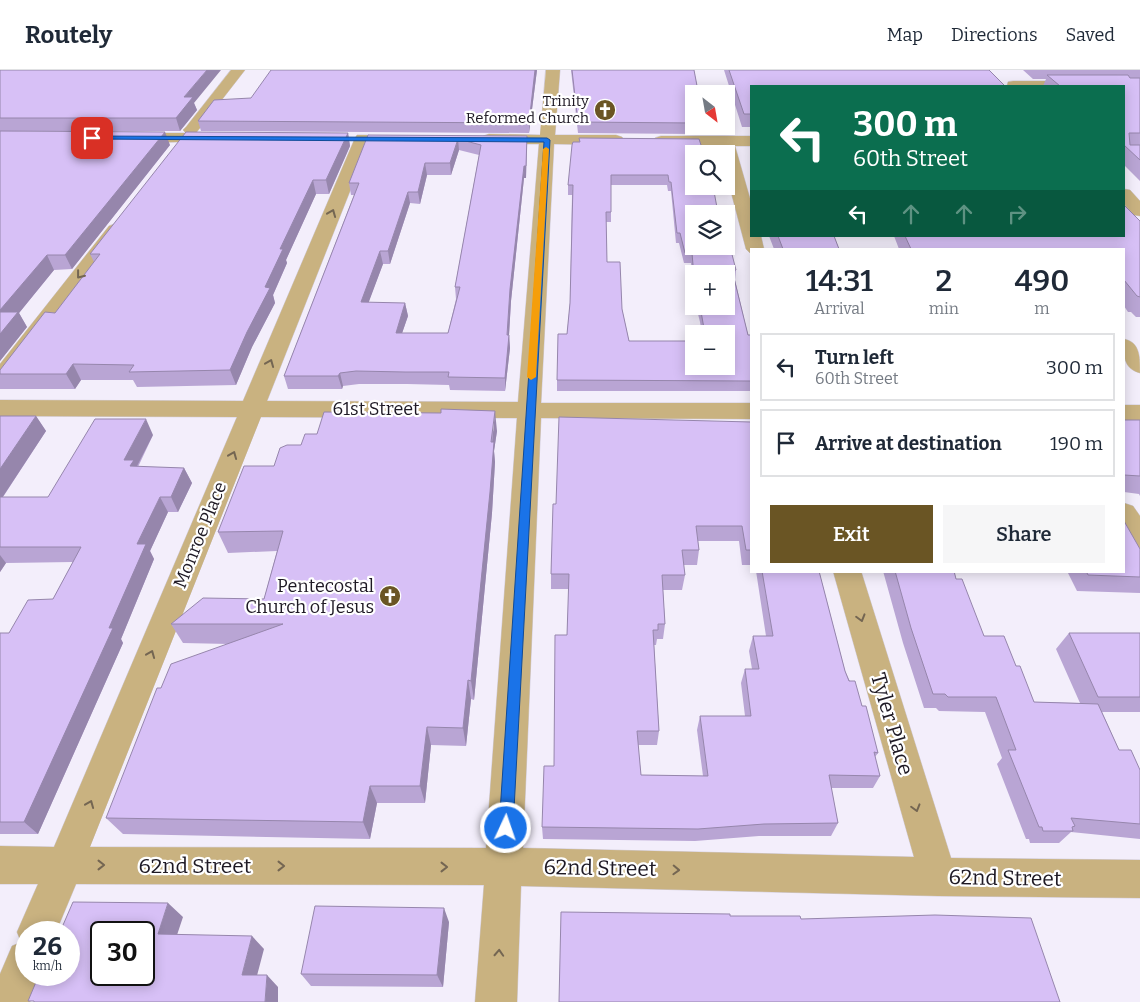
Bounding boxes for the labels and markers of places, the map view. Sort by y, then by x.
place label: Trinity Reformed Church [466,92,590,127]
church icon: Trinity Reformed Church [593,98,617,122]
pin [71,117,113,159]
place label: Pentecostal Church of Jesus [245,575,374,618]
church icon: Pentecostal Church of Jesus [378,584,402,608]

